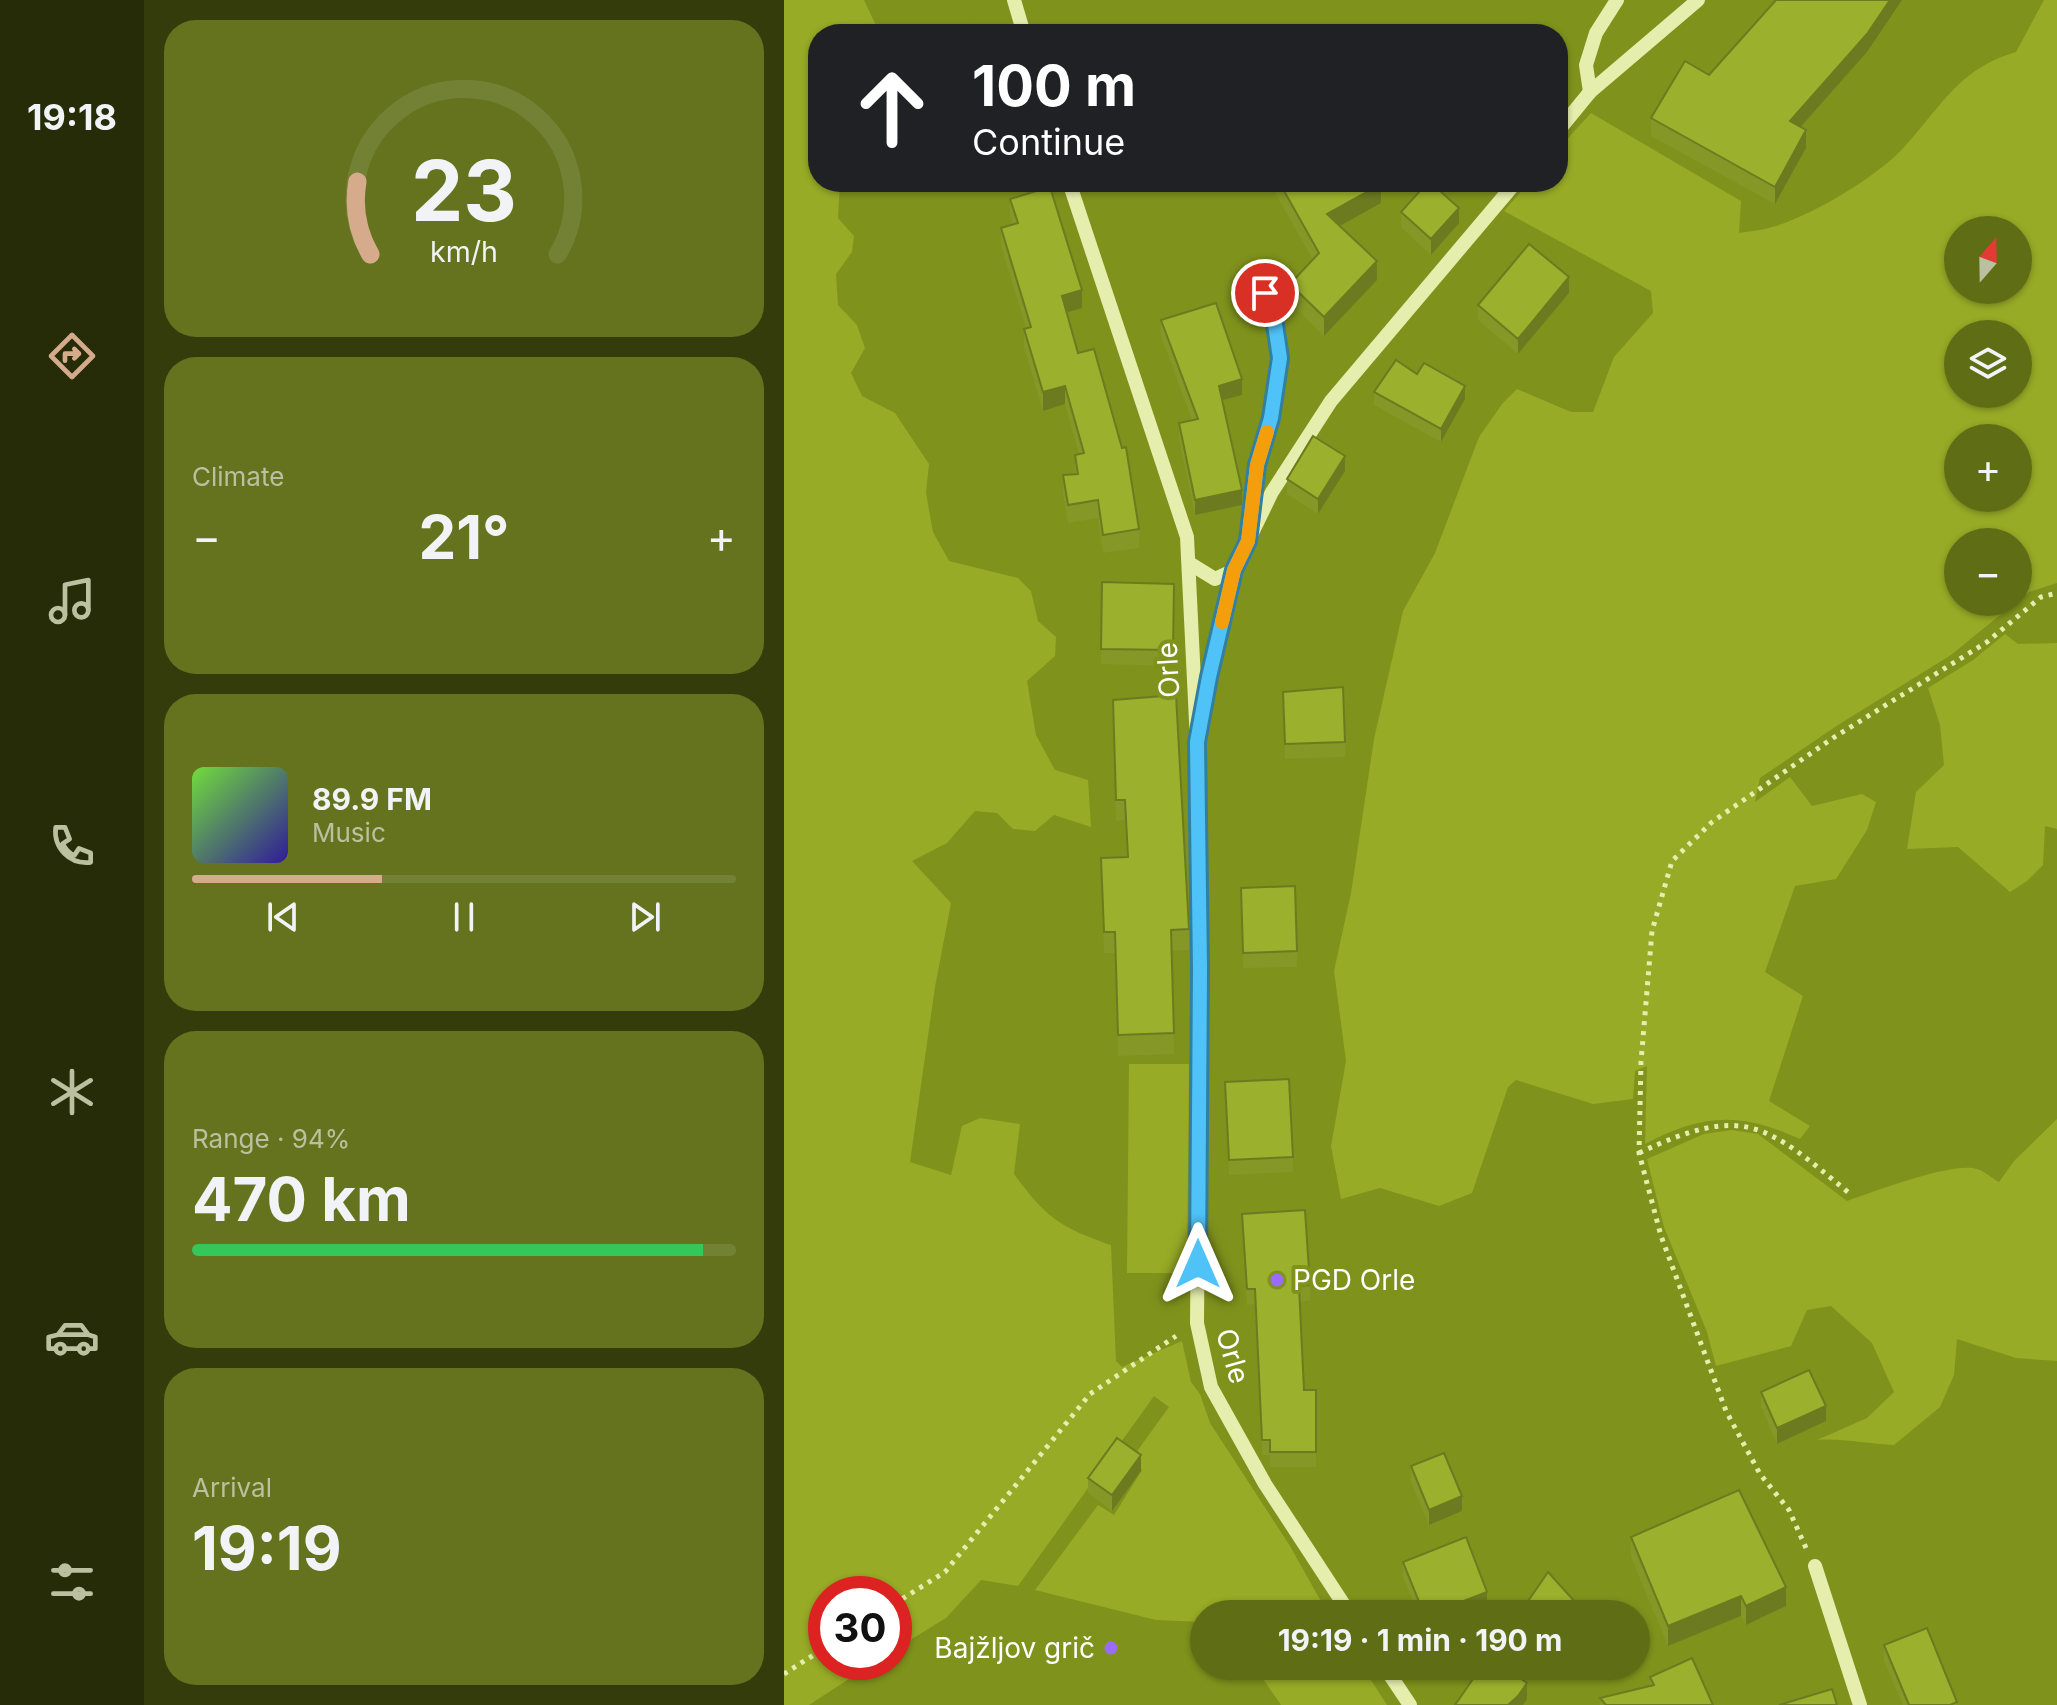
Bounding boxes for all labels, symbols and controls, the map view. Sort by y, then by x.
text: 100 m [972,52,1136,120]
icon: ahead [840,56,944,160]
text: 19:18 [27,95,117,139]
text: Continue [972,120,1125,164]
text: 23 [411,139,517,240]
north arrow [1944,216,2032,304]
map controls [1944,216,2032,616]
text: km/h [430,234,498,269]
pin [1231,259,1299,327]
icon: arrive [1243,271,1287,315]
button: layers [1944,320,2032,408]
icon: directions [44,328,100,384]
button: + [1944,424,2032,512]
text: Climate [192,461,284,492]
text: 21° [418,501,510,573]
text: − [192,510,221,564]
text: + [707,510,736,564]
button: − [1944,528,2032,616]
icon: music [44,573,100,629]
street label: Orle [1150,641,1186,699]
text: 89.9 FM [312,781,432,817]
text: Music [312,817,386,848]
icon: phone [44,818,100,874]
icon: previous [261,895,305,939]
icon: pause [442,895,486,939]
icon: next [623,895,667,939]
icon: climate [44,1064,100,1120]
text: Range · 94% [192,1123,350,1154]
text: 470 km [192,1163,411,1235]
position arrow [1156,1222,1240,1306]
place label: PGD Orle [1293,1263,1415,1297]
marker: PGD Orle [1268,1271,1286,1289]
icon: car [44,1309,100,1365]
street label: Orle [1209,1325,1257,1387]
text: Arrival [192,1472,272,1503]
text: 19:19 [192,1512,342,1584]
icon: filters [44,1554,100,1610]
speed limit sign: 30 [808,1576,912,1680]
text: 19:19 · 1 min · 190 m [1278,1622,1562,1658]
place label: Bajžljov grič [934,1631,1095,1665]
marker: Bajžljov grič [1102,1639,1120,1657]

